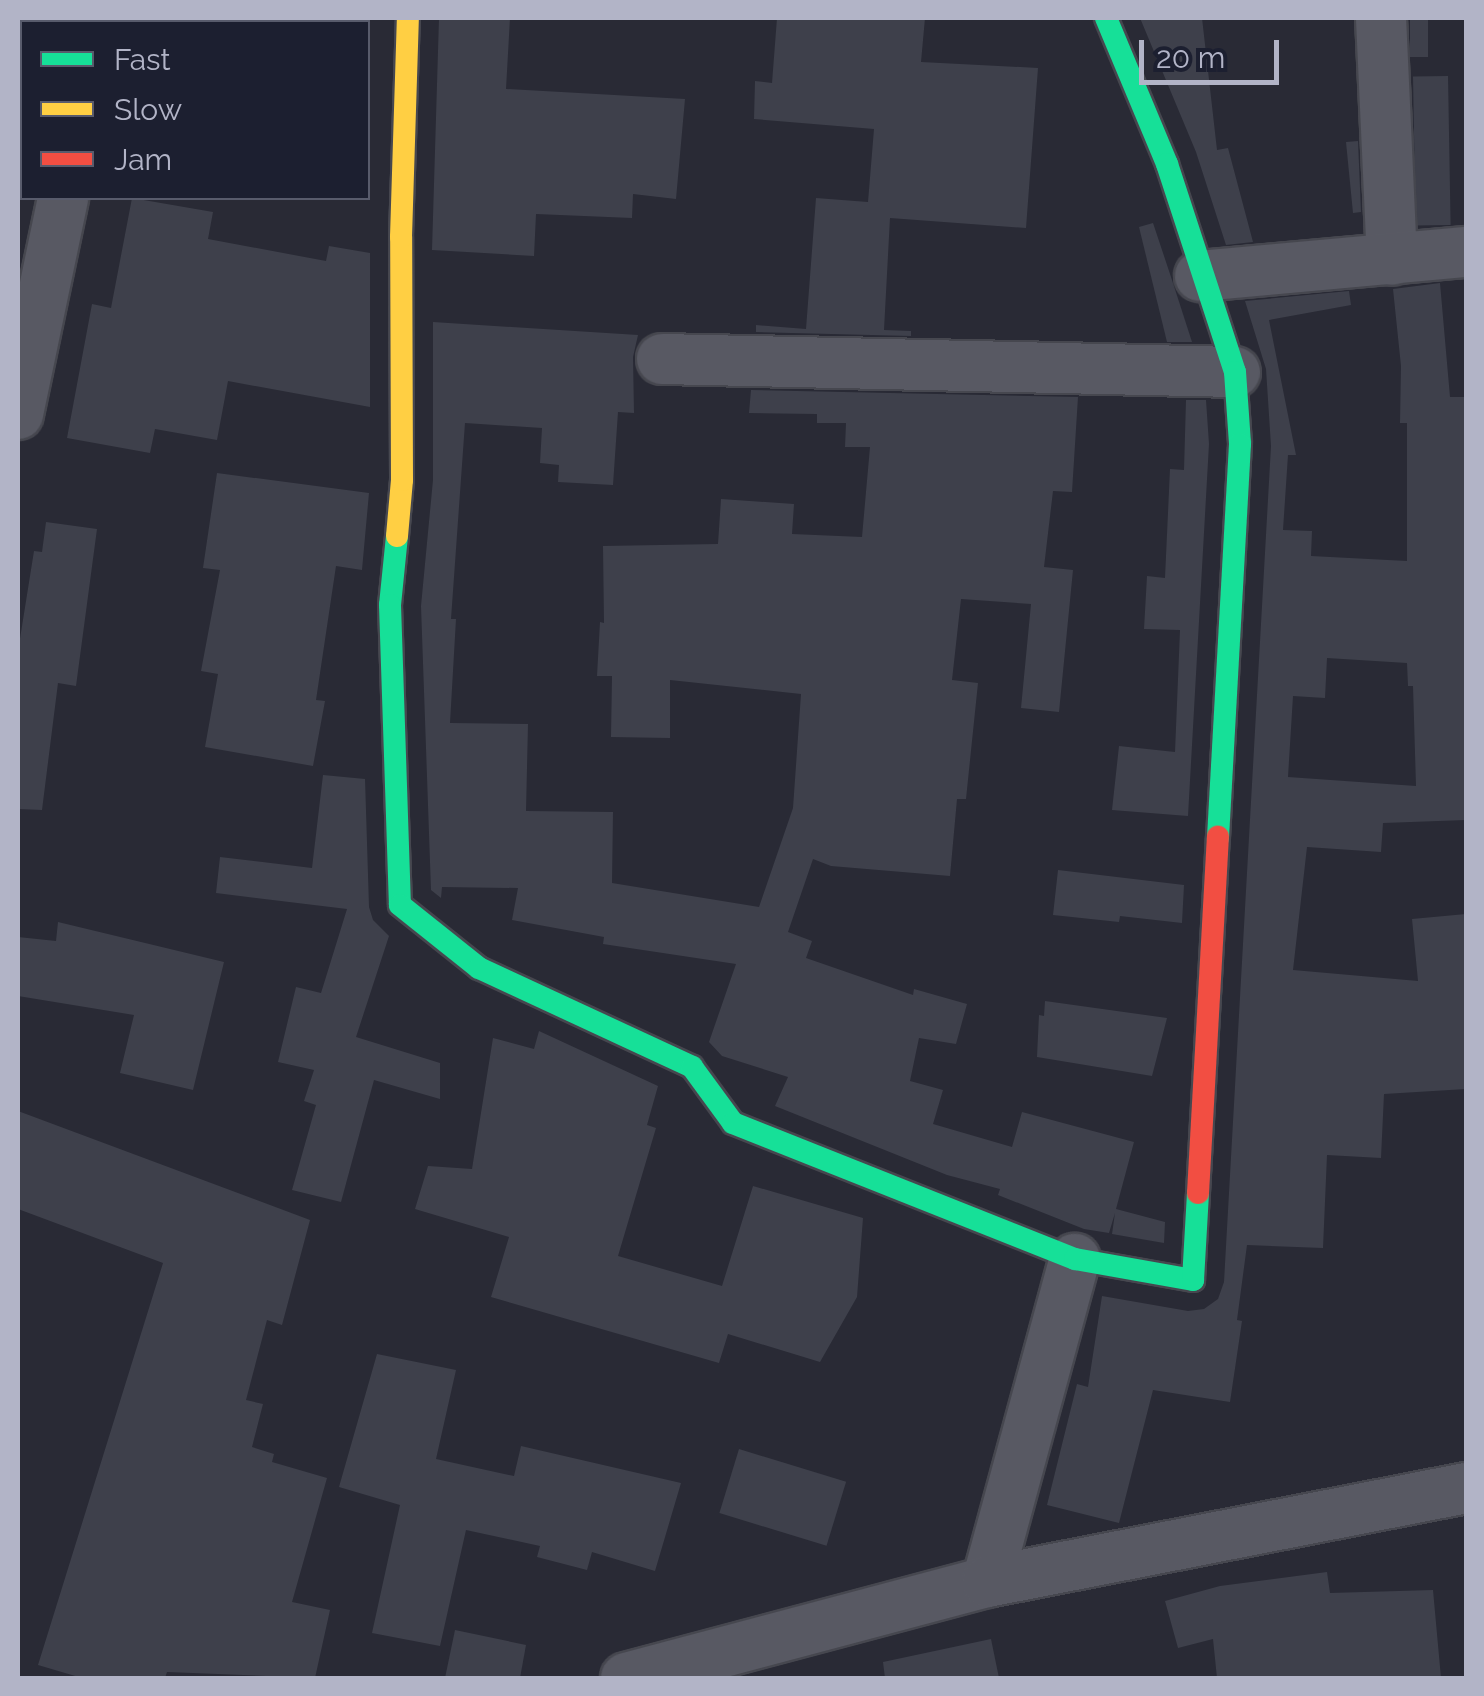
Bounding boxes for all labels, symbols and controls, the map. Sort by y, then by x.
legend [20,20,370,200]
scale bar [1144,20,1284,82]
text: 20 m [1156,40,1225,75]
text: Fast [114,42,171,77]
text: Slow [114,92,182,127]
text: Jam [114,142,172,177]

